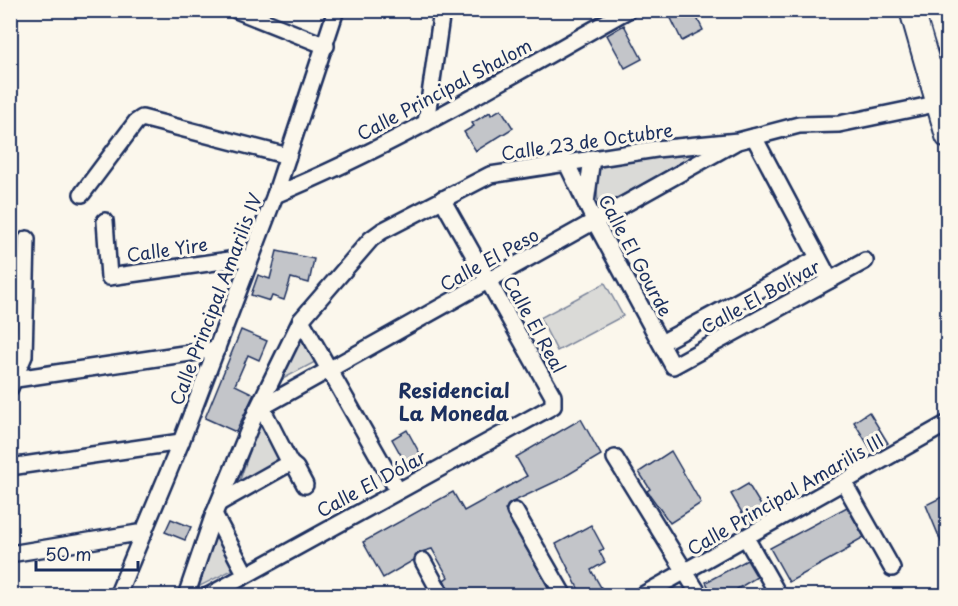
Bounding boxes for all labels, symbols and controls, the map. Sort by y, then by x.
street label: Calle Principal Shalom [352,31,536,147]
street label: Calle 23 de Octubre [499,116,675,166]
street label: Calle Principal Amarilis IV [162,189,268,409]
street label: Calle El Gourde [592,189,680,321]
street label: Calle El Peso [435,221,543,297]
street label: Calle Yire [125,230,209,268]
street label: Calle El Bolívar [696,252,825,340]
street label: Calle El Real [497,270,573,378]
district label: Residencial La Moneda [398,375,510,428]
street label: Calle Principal Amarilis III [682,427,888,561]
street label: Calle El Dólar [311,442,431,523]
scale bar [36,534,138,572]
text: 50 m [45,540,92,567]

